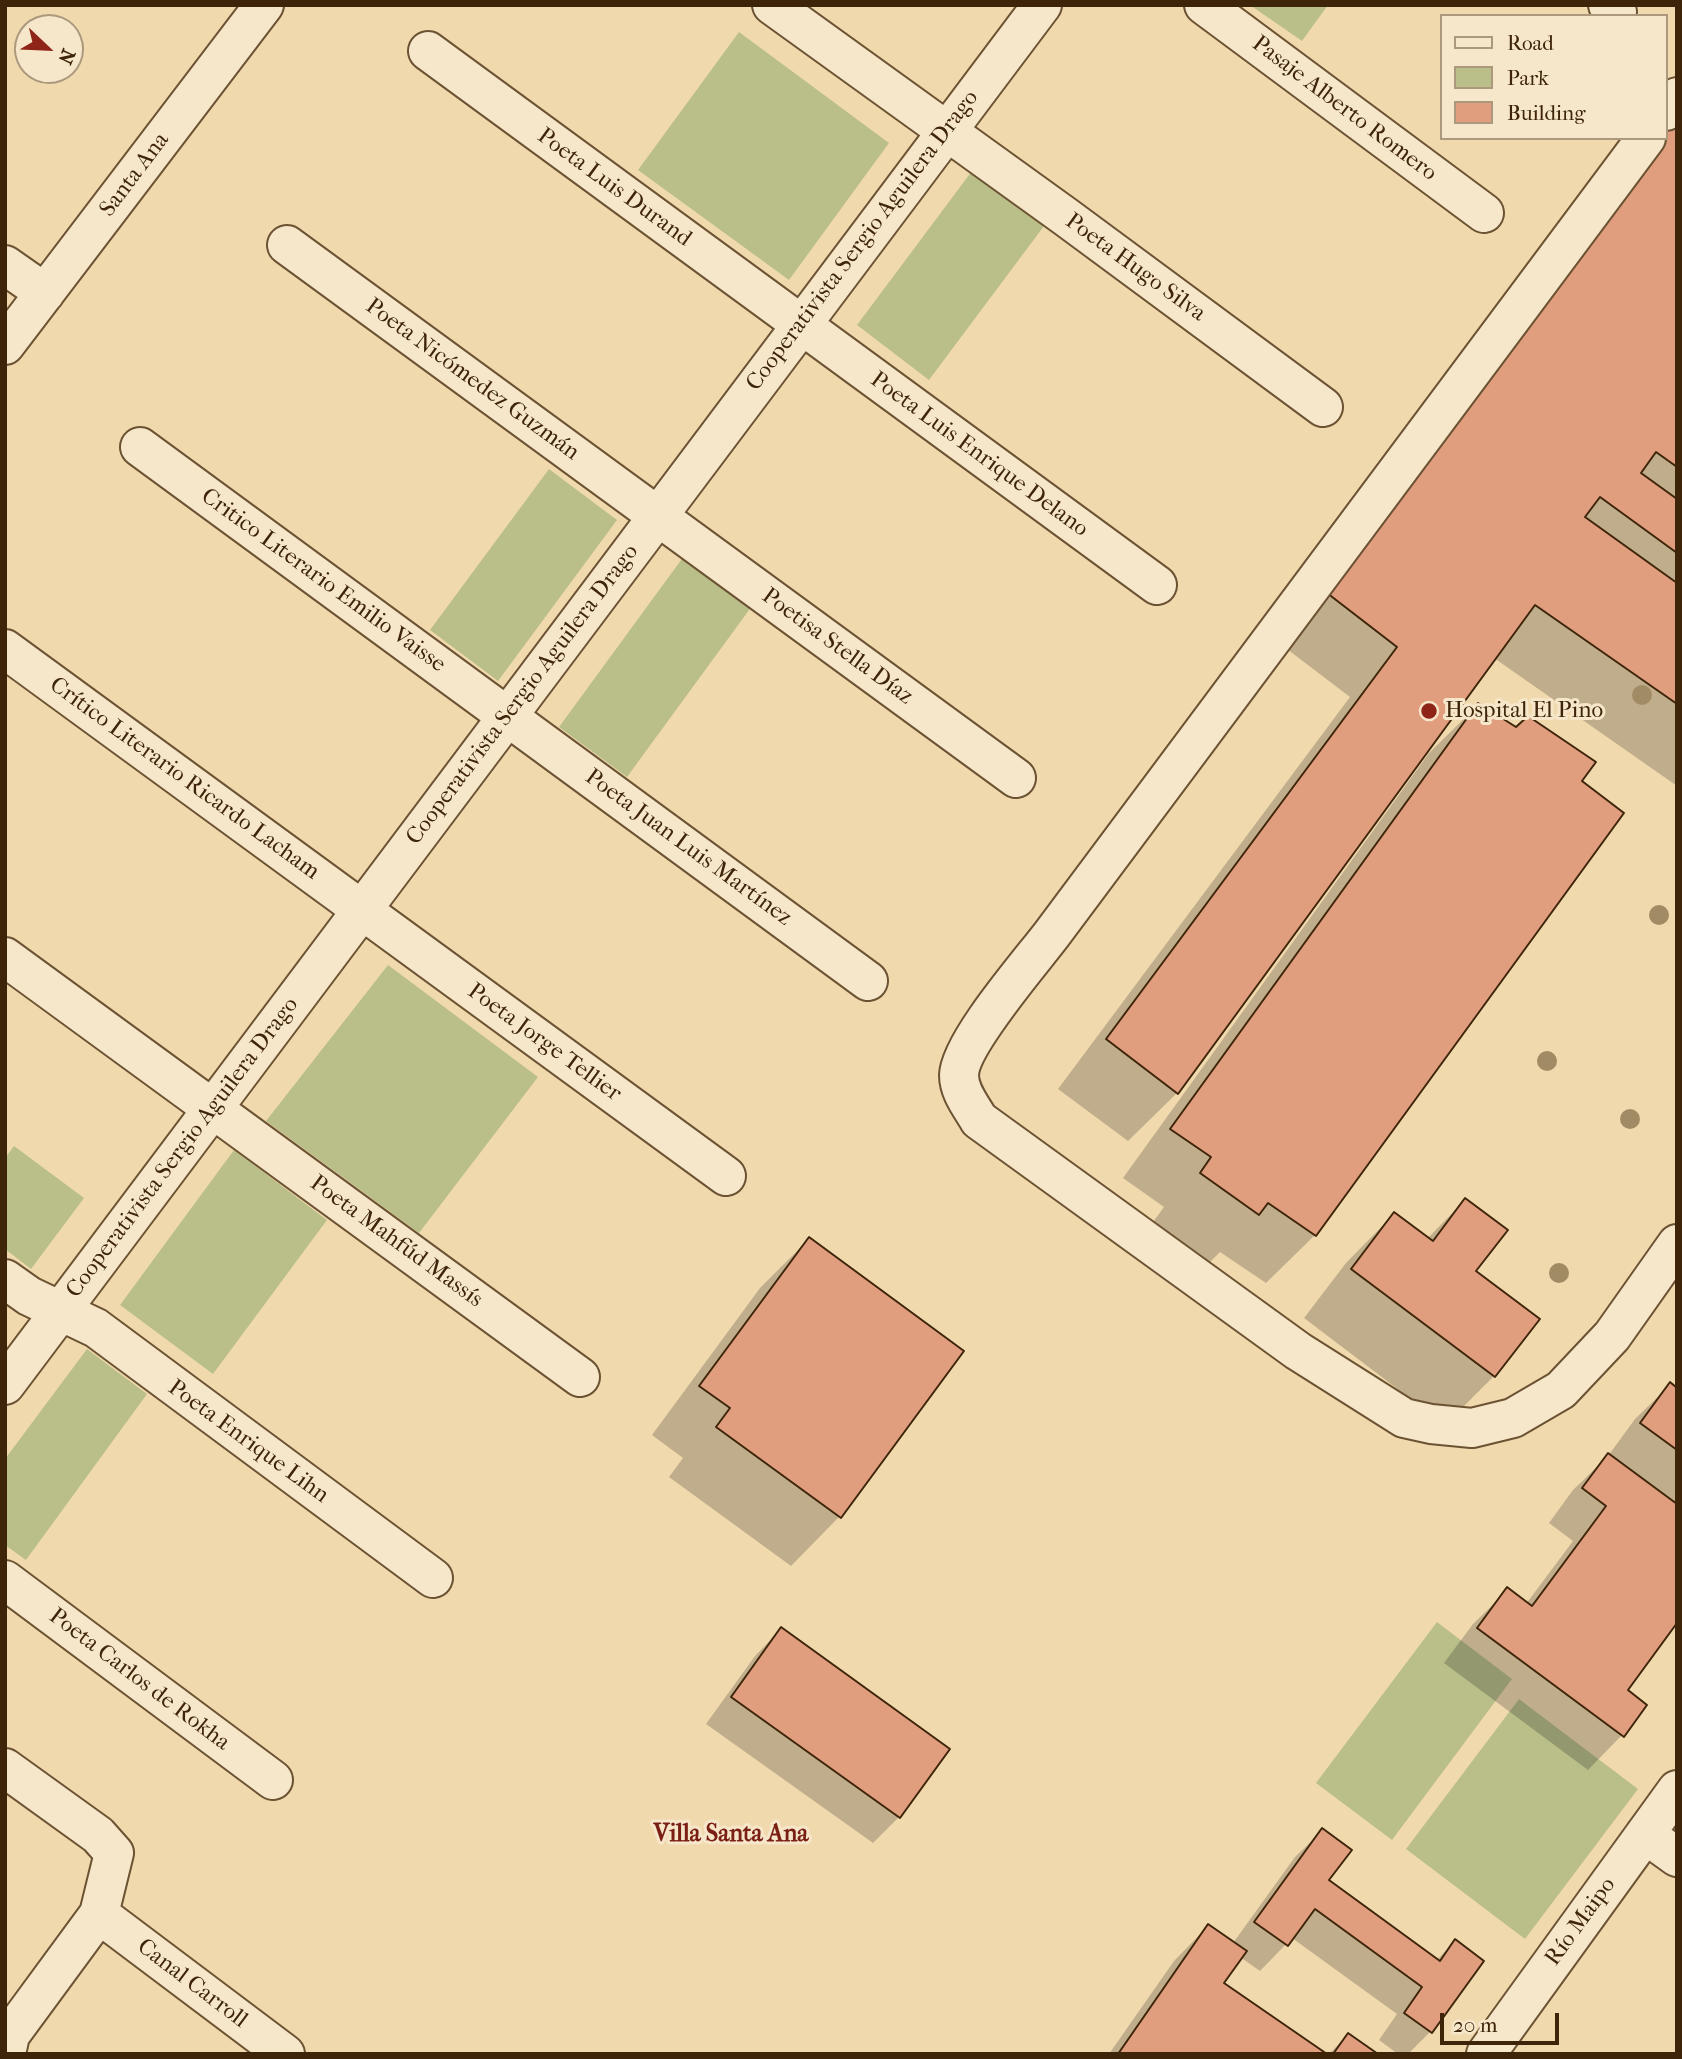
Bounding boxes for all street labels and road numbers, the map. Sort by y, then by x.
street label: Pasaje Alberto Romero [1246,30,1442,188]
street label: Cooperativista Sergio Aguilera Drago [741,85,985,397]
street label: Poeta Luis Durand [531,123,697,253]
street label: Santa Ana [94,127,176,223]
street label: Poeta Hugo Silva [1060,208,1210,328]
street label: Poeta Nicómedez Guzmán [360,293,584,467]
street label: Poeta Luis Enrique Delano [865,367,1093,543]
street label: Critico Literario Emilio Vaisse [195,483,451,679]
street label: Cooperativista Sergio Aguilera Drago [401,539,645,851]
street label: Poetisa Stella Díaz [756,583,918,711]
street label: Crítico Literario Ricardo Lacham [44,672,324,886]
street label: Poeta Juan Luis Martínez [579,764,797,932]
street label: Poeta Jorge Tellier [462,978,626,1108]
street label: Cooperativista Sergio Aguilera Drago [61,992,305,1304]
street label: Poeta Mahfúd Massís [304,1170,488,1314]
street label: Poeta Enrique Lihn [162,1374,334,1510]
street label: Poeta Carlos de Rokha [43,1603,235,1757]
street label: Río Maipo [1540,1872,1622,1972]
street label: Canal Carroll [131,1934,253,2034]

